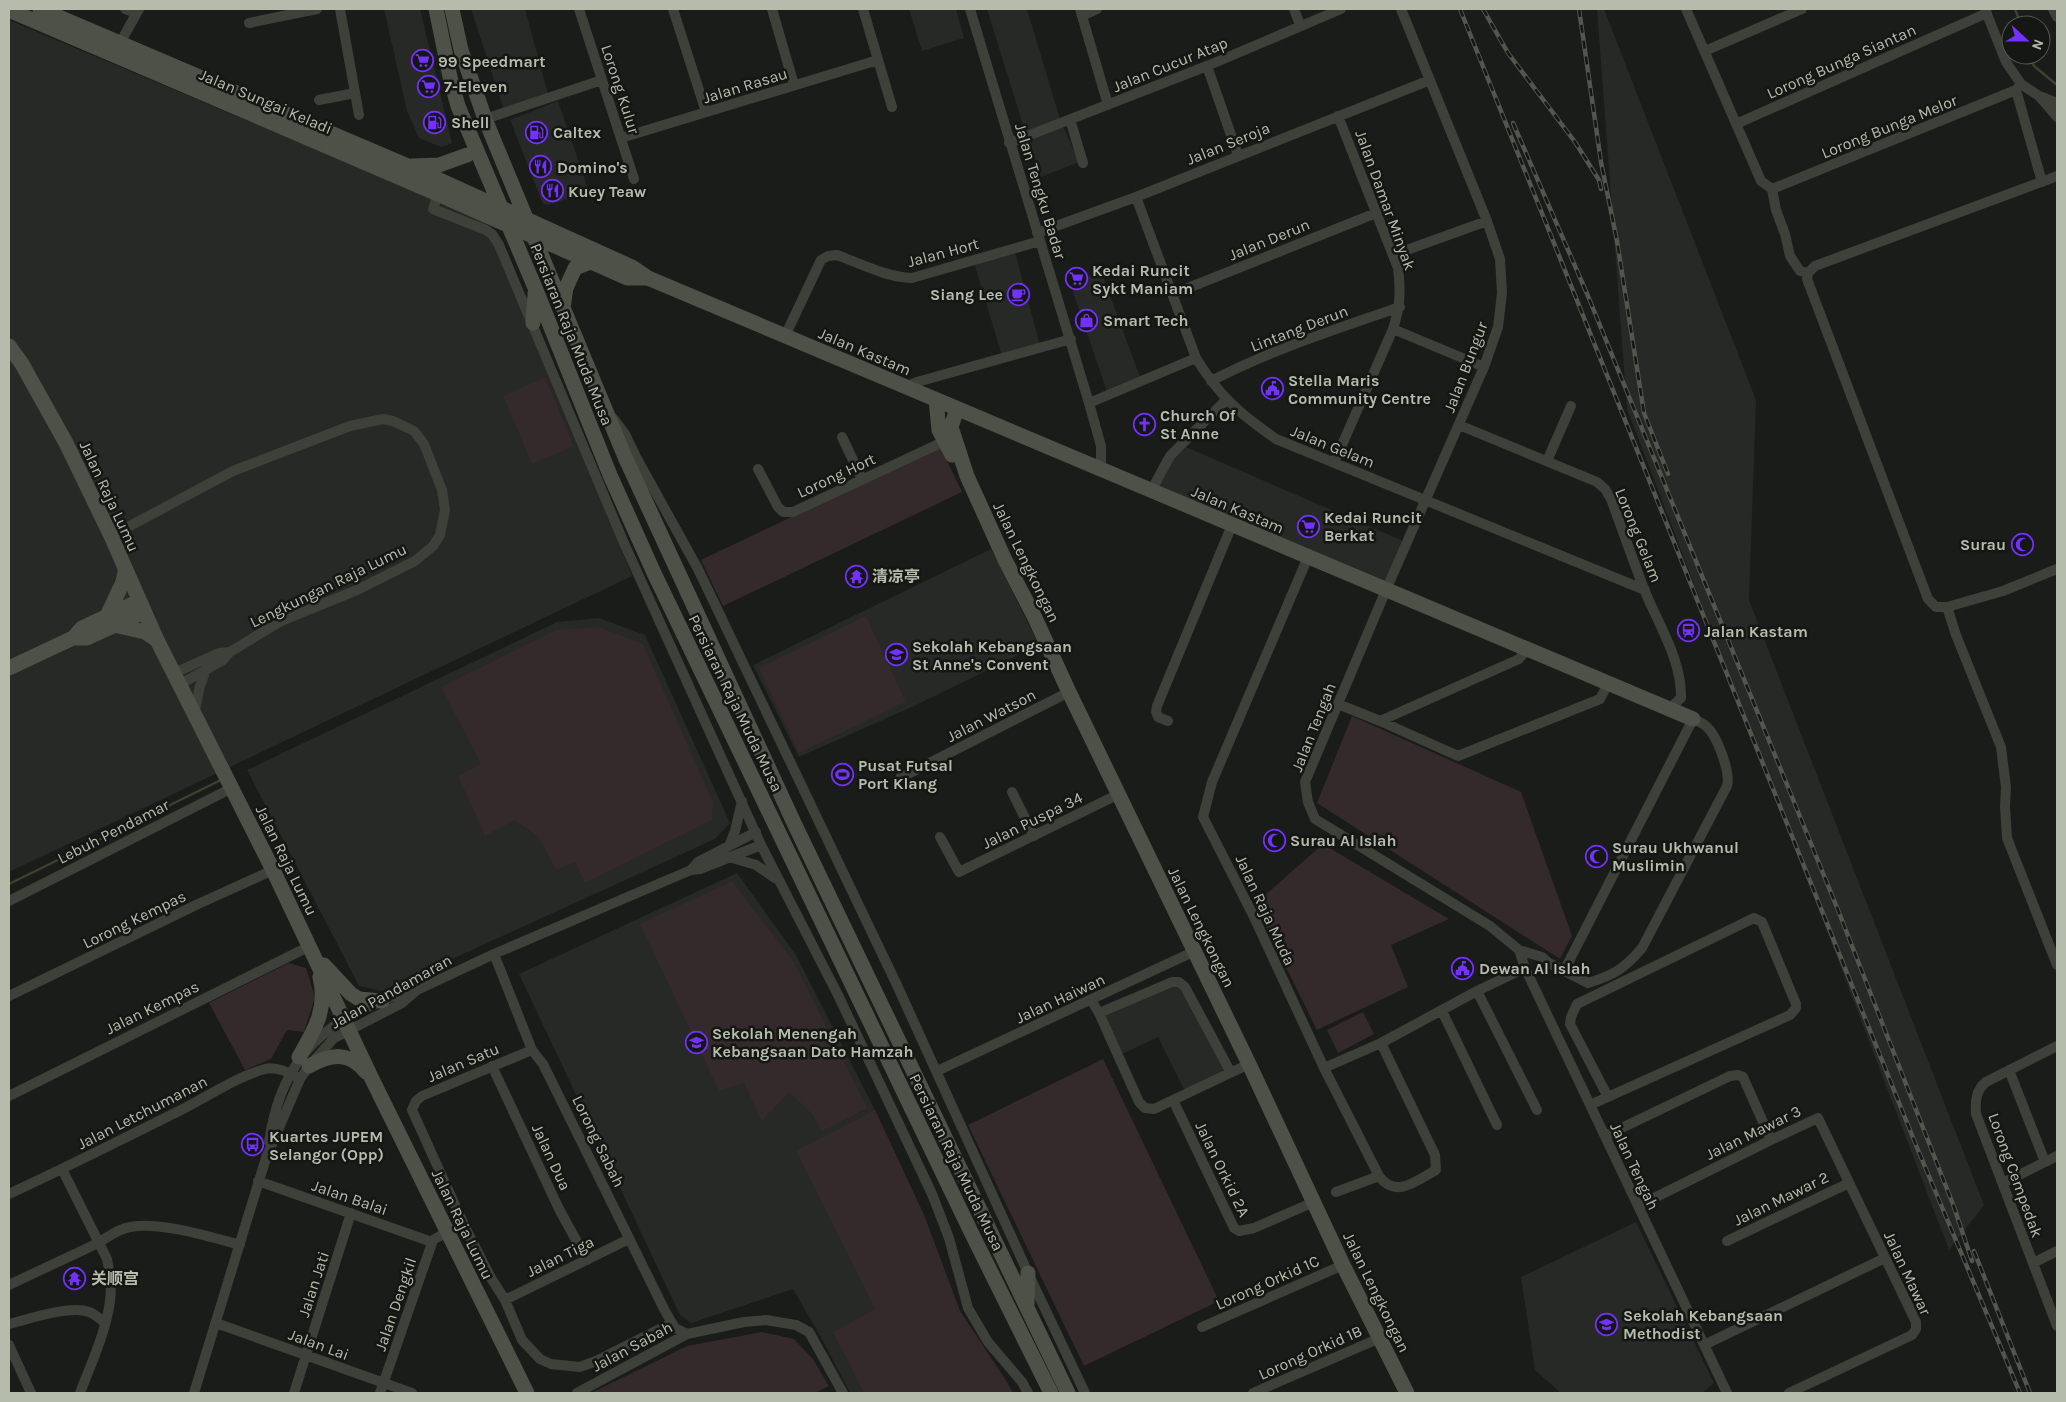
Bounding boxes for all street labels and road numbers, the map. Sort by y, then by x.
street label: Lorong Bunga Siantan [1764,20,1919,103]
street label: Jalan Cucur Atap [1110,33,1230,96]
street label: Lorong Kulur [597,42,644,136]
street label: Jalan Rasau [701,64,790,107]
street label: Jalan Sungai Keladi [196,65,335,138]
street label: Lorong Bunga Melor [1818,90,1960,162]
street label: Jalan Seroja [1184,118,1273,169]
street label: Jalan Tengku Badar [1011,121,1070,262]
street label: Jalan Damar Minyak [1351,127,1420,273]
street label: Jalan Derun [1226,215,1313,264]
street label: Jalan Hort [905,234,981,271]
street label: Persiaran Raja Muda Musa [526,240,617,428]
street label: Lintang Derun [1248,301,1351,356]
street label: Jalan Bungur [1439,319,1492,415]
street label: Jalan Kastam [816,323,914,379]
street label: Jalan Gelam [1288,421,1378,472]
street label: Jalan Raja Lumu [76,438,144,555]
street label: Lorong Hort [794,449,879,502]
street label: Jalan Kastam [1189,481,1287,537]
street label: Lorong Gelam [1611,485,1666,585]
street label: Jalan Lengkongan [989,499,1064,625]
street label: Lengkungan Raja Lumu [247,539,410,632]
street label: Persiaran Raja Muda Musa [684,611,787,795]
street label: Jalan Tengah [1287,680,1340,774]
street label: Jalan Watson [944,685,1039,746]
street label: Jalan Puspa 34 [979,788,1086,853]
street label: Lebuh Pendamar [54,795,172,868]
street label: Jalan Raja Lumu [252,802,321,918]
street label: Jalan Raja Muda [1232,852,1299,969]
street label: Jalan Lengkongan [1164,864,1239,990]
street label: Lorong Kempas [79,886,189,953]
street label: Jalan Pandamaran [327,950,455,1033]
street label: Jalan Haiwan [1013,969,1108,1027]
street label: Jalan Kempas [102,977,202,1038]
street label: Jalan Satu [424,1039,502,1086]
street label: Persiaran Raja Muda Musa [905,1070,1008,1254]
street label: Jalan Letchumanan [74,1071,210,1153]
street label: Lorong Sabah [568,1092,629,1190]
street label: Jalan Mawar 3 [1702,1101,1804,1164]
street label: Lorong Cempedak [1984,1110,2047,1240]
street label: Jalan Orkid 2A [1191,1118,1254,1220]
street label: Jalan Tengah [1606,1120,1663,1213]
street label: Jalan Dua [528,1121,575,1193]
street label: Jalan Raja Lumu [428,1166,497,1282]
street label: Jalan Mawar 2 [1730,1167,1832,1230]
street label: Jalan Balai [309,1176,390,1219]
street label: Jalan Mawar [1880,1228,1935,1318]
street label: Jalan Lengkongan [1339,1229,1414,1355]
street label: Jalan Tiga [523,1232,597,1281]
street label: Jalan Jati [294,1249,333,1319]
street label: Lorong Orkid 1C [1212,1251,1322,1314]
street label: Jalan Dengkil [371,1255,420,1353]
street label: Jalan Sabah [589,1317,676,1376]
street label: Lorong Orkid 1B [1255,1321,1365,1384]
street label: Jalan Lai [286,1325,352,1364]

